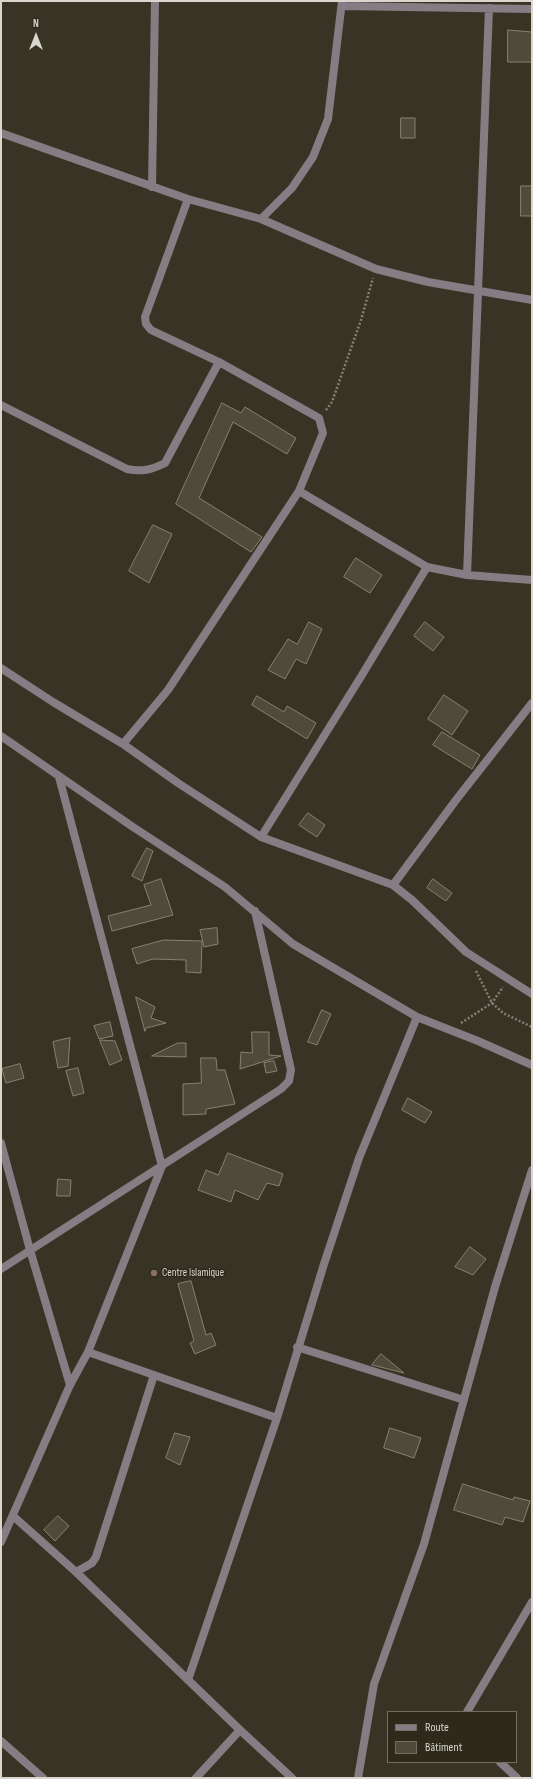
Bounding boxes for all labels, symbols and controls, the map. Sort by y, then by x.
north arrow [16,16,56,56]
text: N [33,17,39,30]
place label: Centre Islamique [162,1266,224,1280]
marker: Centre Islamique [149,1268,159,1278]
legend [387,1711,517,1763]
text: Route [425,1720,449,1735]
text: Bâtiment [425,1740,462,1755]

